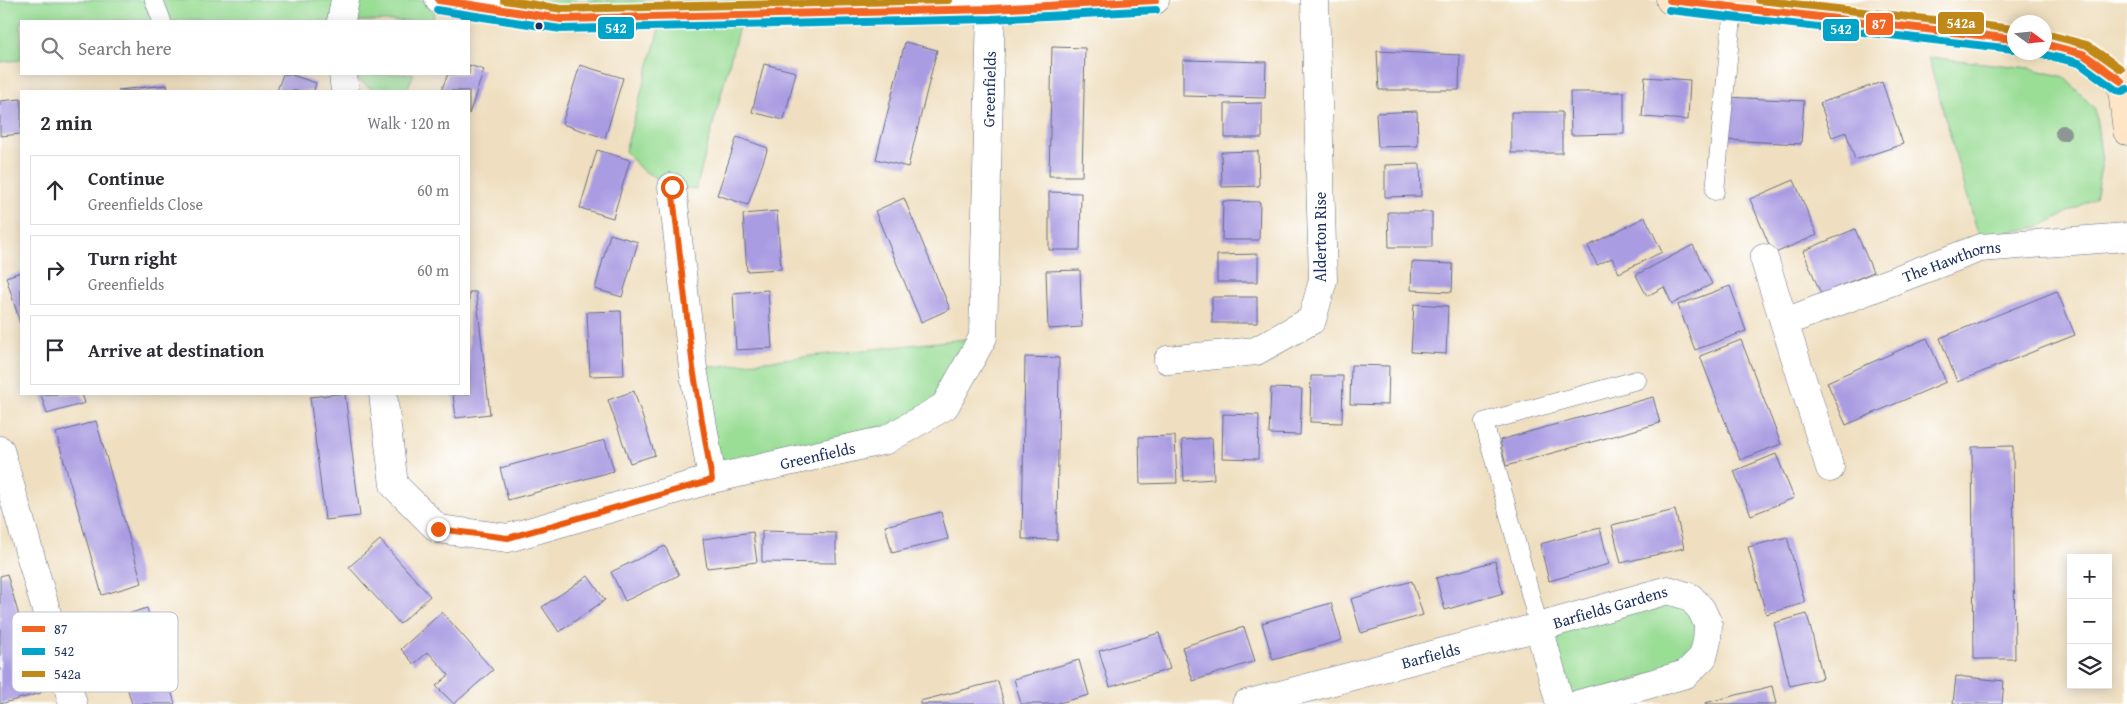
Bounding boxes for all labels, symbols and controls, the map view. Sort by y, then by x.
line badge: 542a [1937,11,1985,35]
line badge: 87 [1865,12,1894,36]
text: 542a [1947,13,1976,33]
text: 87 [1872,14,1886,34]
north arrow [2007,15,2052,60]
line badge: 542 [597,16,635,40]
text: 542 [605,18,627,38]
line badge: 542 [1822,18,1860,42]
text: 542 [1830,19,1852,39]
search box [20,20,470,75]
unlabelled marker [534,21,544,31]
icon: search [38,34,66,62]
text: Search here [78,34,172,62]
street label: Greenfields [976,51,1002,128]
text: 2 min [40,107,92,138]
text: Walk · 120 m [367,111,450,135]
text: Continue [88,164,165,192]
icon: ahead [41,176,69,204]
route start [661,176,684,199]
text: 60 m [417,178,449,202]
text: Greenfields Close [88,192,203,216]
street label: Alderton Rise [1308,192,1332,282]
street label: The Hawthorns [1899,234,2002,288]
text: Turn right [88,244,177,272]
icon: right [41,256,69,284]
text: 60 m [417,258,449,282]
text: Greenfields [88,272,164,296]
icon: arrive [41,336,69,364]
text: Arrive at destination [88,336,264,364]
street label: Greenfields [778,435,857,475]
route end [427,518,450,541]
map controls [2067,554,2112,689]
button: + [2067,554,2112,599]
street label: Barfields Gardens [1550,579,1670,634]
button: − [2067,599,2112,644]
legend [12,612,178,692]
text: 87 [54,619,68,639]
street label: Barfields [1399,636,1463,675]
text: 542 [54,641,74,661]
button: layers [2067,644,2112,689]
text: 542a [54,664,81,684]

